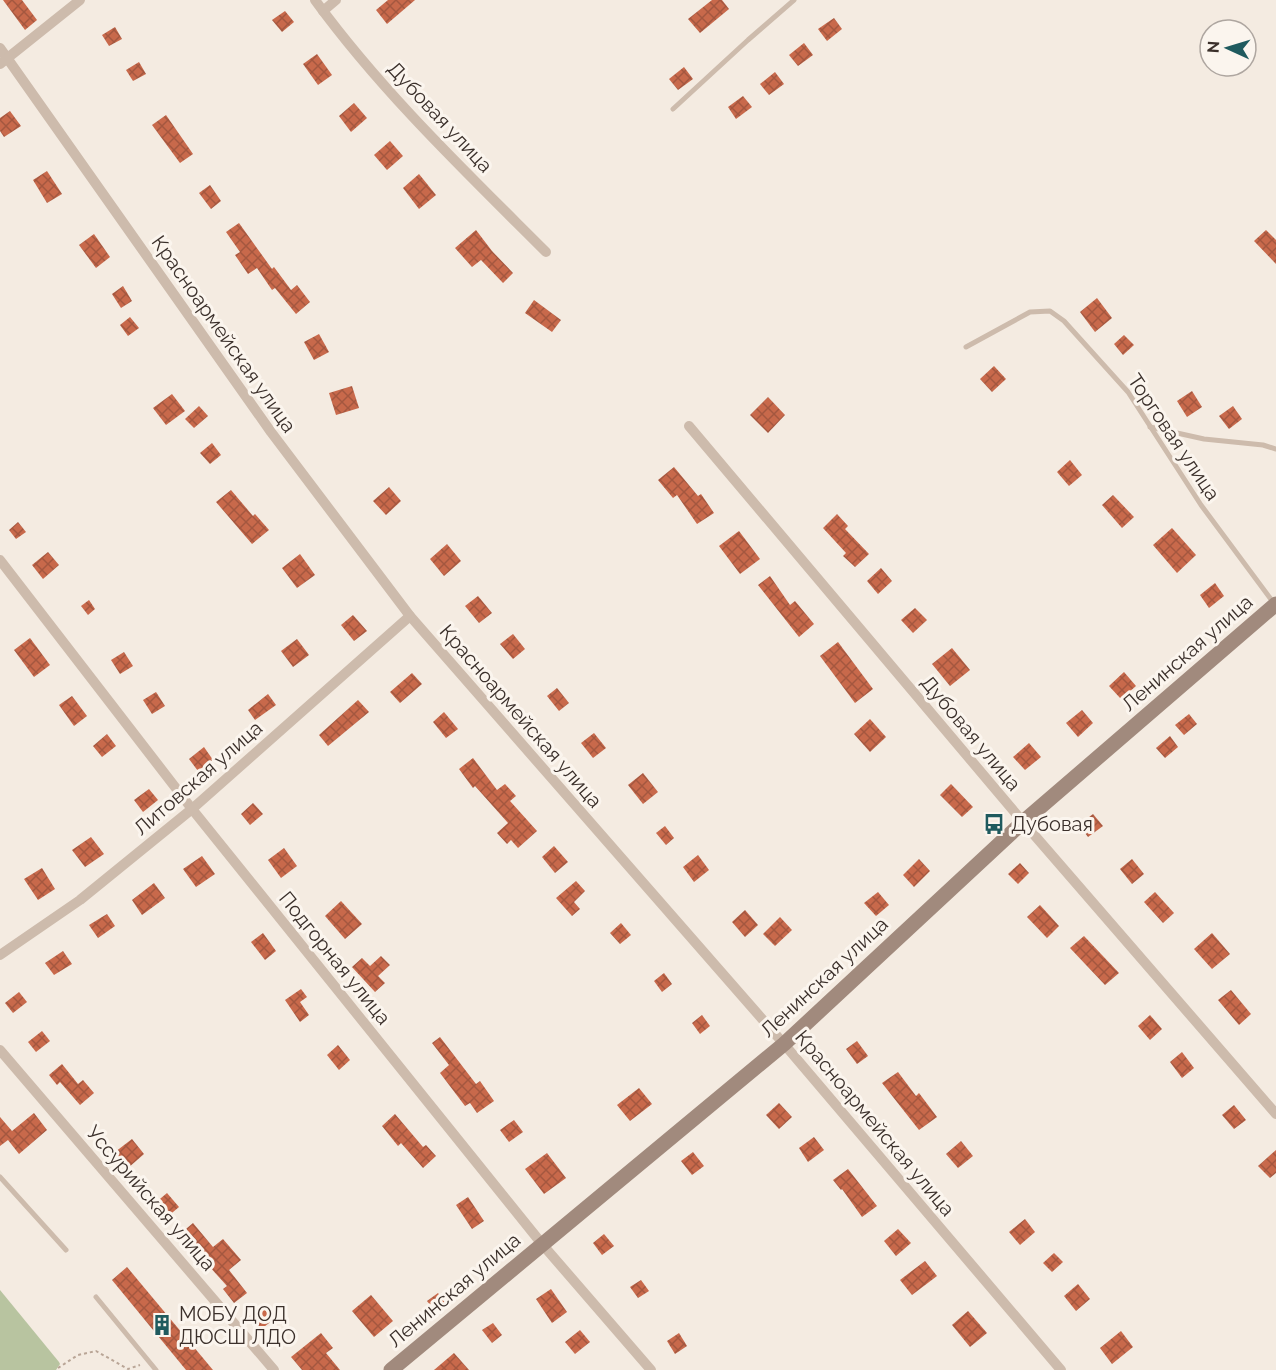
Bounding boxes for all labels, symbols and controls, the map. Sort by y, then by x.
north arrow [1198,18,1258,78]
text: N [1204,40,1223,54]
street label: Дубовая улица [382,57,498,177]
street label: Красноармейская улица [147,231,301,437]
street label: Торговая улица [1123,369,1225,505]
street label: Ленинская улица [1117,590,1257,716]
street label: Красноармейская улица [435,619,607,813]
street label: Дубовая улица [916,671,1026,795]
street label: Литовская улица [129,716,267,840]
bus stop icon: Дубовая [982,812,1006,836]
place label: Дубовая [1011,812,1093,836]
street label: Подгорная улица [274,887,396,1029]
street label: Ленинская улица [755,912,893,1042]
street label: Красноармейская улица [790,1025,960,1221]
street label: Уссурийская улица [81,1120,221,1276]
street label: Ленинская улица [383,1228,525,1352]
place label: МОБУ ДОД ДЮСШ ЛДО [179,1302,296,1349]
building icon: МОБУ ДОД ДЮСШ ЛДО [150,1313,174,1337]

